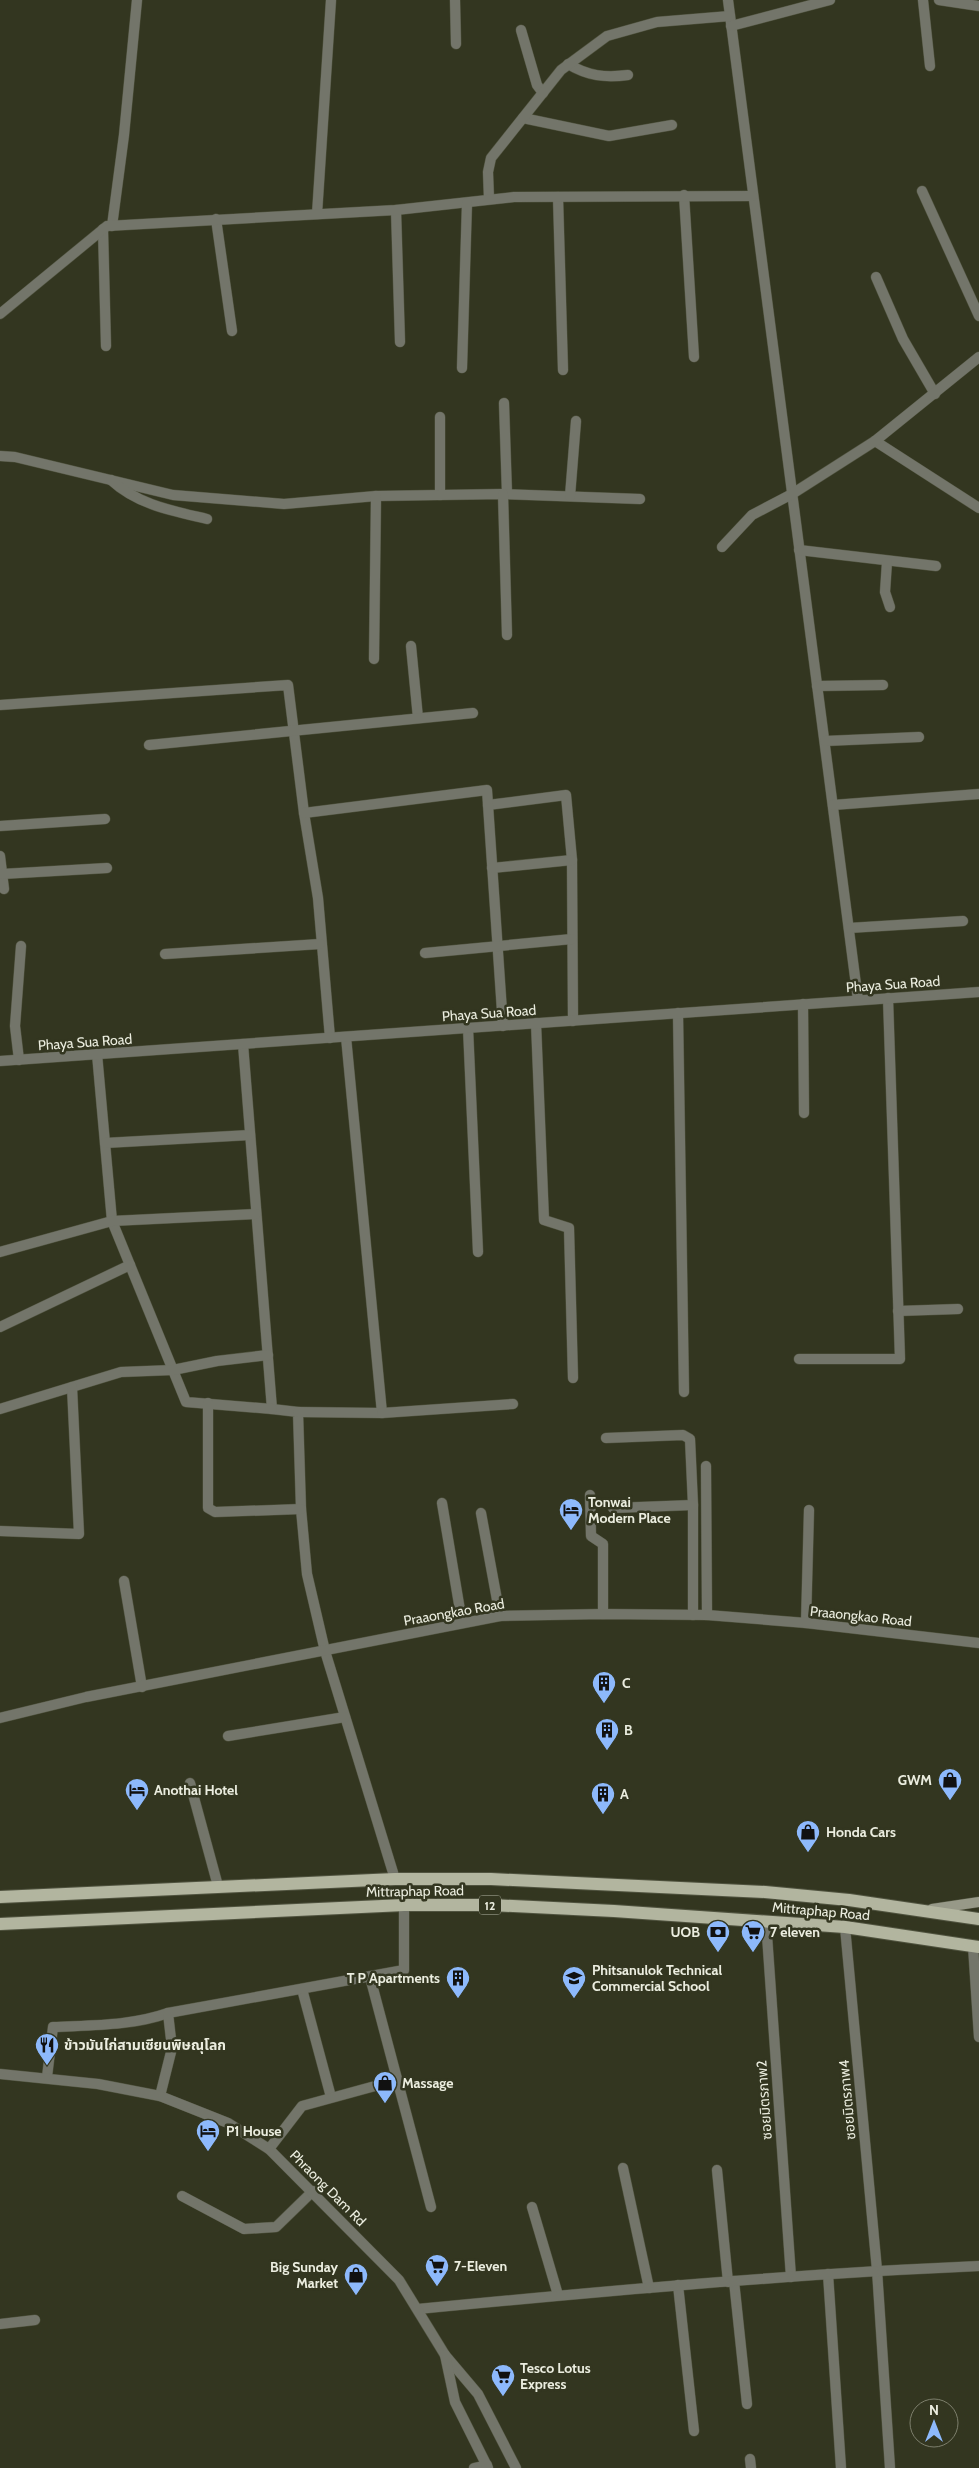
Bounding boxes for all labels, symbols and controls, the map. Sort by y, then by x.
street label: Phaya Sua Road [845,972,941,996]
street label: Phaya Sua Road [441,1001,537,1025]
street label: Phaya Sua Road [37,1030,133,1054]
place label: Tonwai Modern Place [588,1493,671,1527]
hotel icon: Tonwai Modern Place [558,1497,584,1531]
street label: Praaongkao Road [402,1594,506,1630]
street label: Praaongkao Road [809,1602,913,1630]
building icon: C [591,1670,617,1704]
place label: C [622,1674,631,1692]
building icon: B [594,1717,620,1751]
place label: B [624,1721,633,1739]
shop icon: GWM [937,1767,963,1801]
place label: GWM [898,1771,932,1789]
hotel icon: Anothai Hotel [124,1777,150,1811]
place label: Anothai Hotel [154,1781,238,1799]
building icon: A [590,1781,616,1815]
place label: A [620,1785,629,1803]
shop icon: Honda Cars [795,1819,821,1853]
place label: Honda Cars [826,1823,896,1841]
street label: Mittraphap Road [366,1881,464,1901]
road number: 12 [479,1896,501,1914]
street label: Mittraphap Road [771,1898,871,1924]
bank icon: UOB [705,1919,731,1953]
supermarket icon: 7 eleven [740,1919,766,1953]
place label: UOB [671,1923,700,1941]
place label: 7 eleven [770,1923,820,1941]
place label: Phitsanulok Technical Commercial School [592,1961,722,1995]
building icon: T P Apartments [445,1965,471,1999]
school or university icon: Phitsanulok Technical Commercial School [561,1965,587,1999]
place label: T P Apartments [347,1969,440,1987]
restaurant icon: ข้าวมันไก่สามเซียนพิษณุโลก [34,2032,60,2066]
place label: ข้าวมันไก่สามเซียนพิษณุโลก [64,2036,226,2054]
street label: ซอยมิตรภาพ4 [835,2059,859,2141]
street label: ซอยมิตรภาพ2 [752,2060,776,2140]
shop icon: Massage [372,2070,398,2104]
place label: Massage [402,2074,454,2092]
hotel icon: P1 House [195,2118,221,2152]
place label: P1 House [226,2122,282,2140]
street label: Phraong Dam Rd [286,2146,370,2230]
supermarket icon: 7-Eleven [424,2253,450,2287]
place label: 7-Eleven [454,2257,507,2275]
place label: Big Sunday Market [270,2258,338,2292]
shop icon: Big Sunday Market [343,2262,369,2296]
place label: Tesco Lotus Express [520,2359,591,2393]
supermarket icon: Tesco Lotus Express [490,2363,516,2397]
north arrow [909,2398,959,2448]
text: N [929,2401,939,2419]

